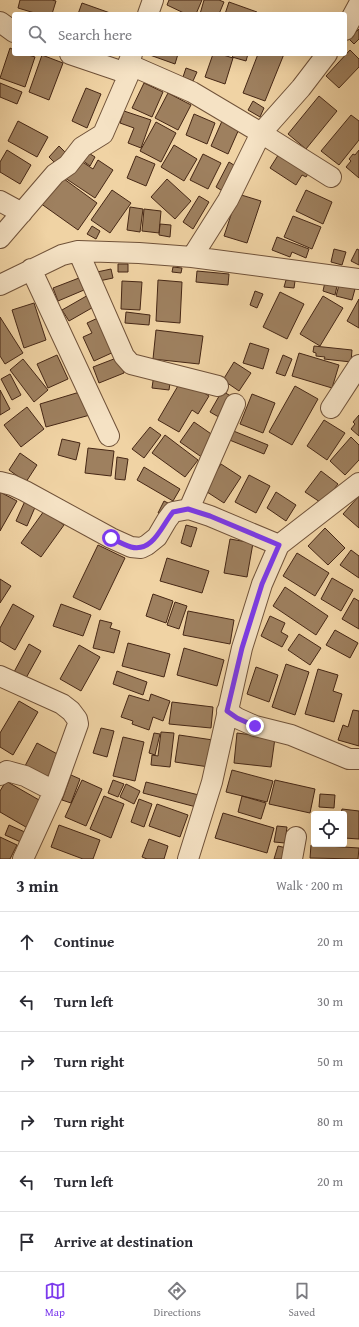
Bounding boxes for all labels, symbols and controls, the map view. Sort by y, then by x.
search box [12,12,347,56]
icon: search [26,23,48,45]
text: Search here [58,24,132,45]
route start [102,529,120,547]
route end [246,717,264,735]
map controls [311,811,347,847]
button: locate [311,811,347,847]
text: 3 min [16,873,58,898]
text: Walk · 200 m [276,876,343,895]
icon: ahead [16,931,38,953]
text: Continue [54,931,115,952]
text: 20 m [317,932,343,951]
icon: left [16,991,38,1013]
text: Turn left [54,991,113,1012]
text: 30 m [317,992,343,1011]
icon: right [16,1051,38,1073]
text: Turn right [54,1051,125,1072]
text: 50 m [317,1052,343,1071]
icon: right [16,1111,38,1133]
text: Turn right [54,1111,125,1132]
text: 80 m [317,1112,343,1131]
icon: left [16,1171,38,1193]
text: Turn left [54,1171,113,1192]
text: 20 m [317,1172,343,1191]
icon: arrive [16,1231,38,1253]
text: Arrive at destination [54,1231,193,1252]
tab: Map [44,1280,66,1320]
tab: Directions [154,1280,201,1320]
tab: Saved [288,1280,315,1320]

